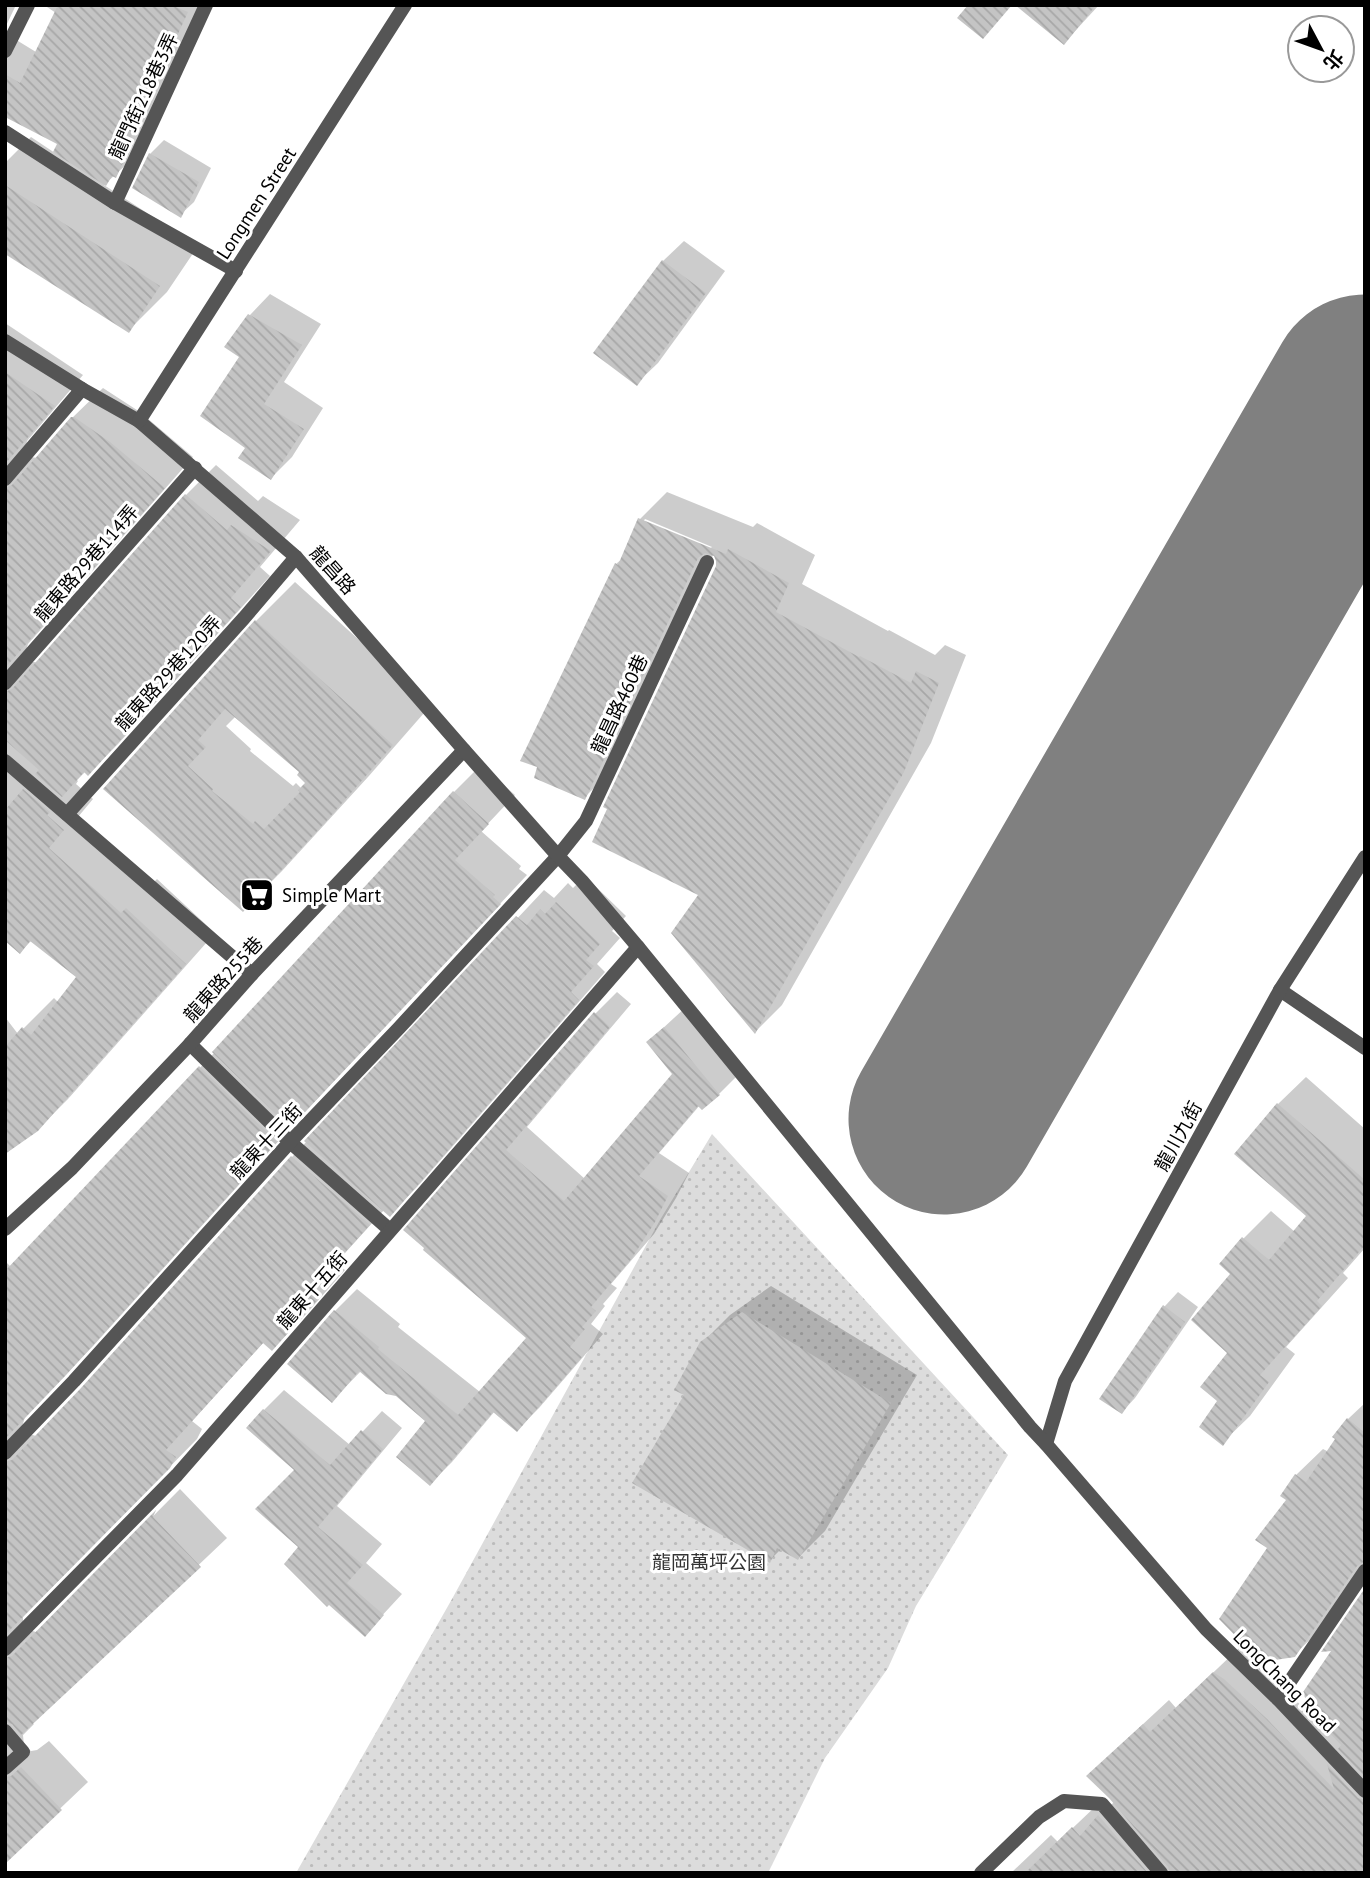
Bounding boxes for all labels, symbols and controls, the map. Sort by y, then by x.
north arrow [1286,14,1356,84]
street label: 龍門街218巷3弄 [103,29,183,163]
text: 北 [1319,45,1349,75]
street label: Longmen Street [211,142,301,263]
street label: 龍東路29巷114弄 [29,500,143,626]
street label: 龍昌路 [305,541,361,599]
street label: 龍東路29巷120弄 [110,610,226,736]
street label: 龍昌路460巷 [585,650,653,758]
supermarket icon: Simple Mart [238,876,276,914]
place label: Simple Mart [282,883,382,907]
street label: 龍東路255巷 [178,931,268,1027]
street label: 龍川九街 [1149,1097,1207,1175]
street label: 龍東十三街 [225,1098,307,1184]
street label: 龍東十五街 [272,1246,352,1334]
park label: 龍岡萬坪公園 [652,1550,766,1574]
street label: LongChang Road [1228,1624,1342,1738]

